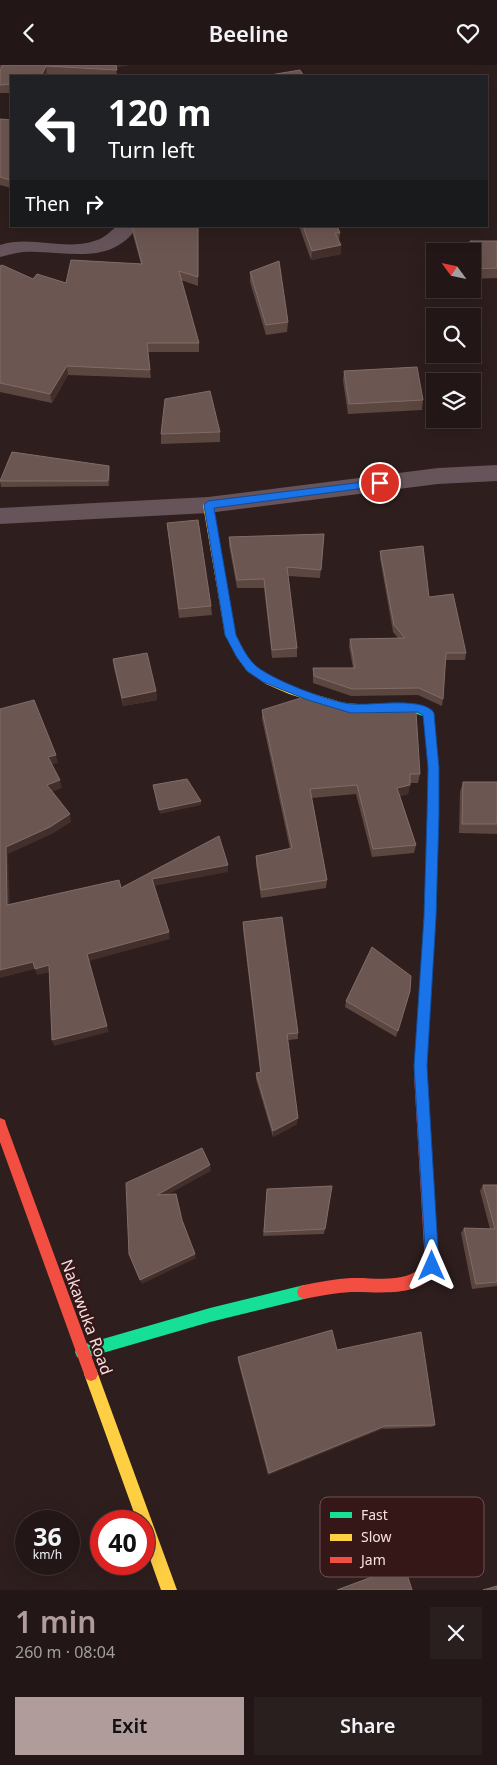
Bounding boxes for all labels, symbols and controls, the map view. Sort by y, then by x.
text: Beeline [209,18,288,48]
icon: back [15,19,43,47]
icon: heart [454,19,482,47]
text: 120 m [108,89,211,136]
icon: left [25,95,90,160]
text: Turn left [108,134,195,164]
icon: right [80,190,108,218]
text: Then [25,191,70,217]
north arrow [426,243,481,297]
map controls [426,243,481,428]
button: search [426,308,481,363]
button: layers [426,373,481,428]
pin [359,462,401,504]
icon: arrive [366,469,394,497]
position arrow [405,1239,457,1291]
street label: Nakawuka Road [56,1256,118,1378]
legend [320,1497,484,1577]
text: Fast [361,1505,388,1524]
speed limit sign: 40 [90,1510,155,1575]
text: 36 [33,1519,62,1553]
text: Slow [361,1527,392,1546]
text: km/h [33,1546,62,1563]
text: Jam [359,1550,386,1569]
text: 1 min [15,1601,96,1642]
button: close [430,1607,482,1659]
text: 260 m · 08:04 [15,1641,115,1663]
button: Exit [15,1697,244,1755]
button: Share [254,1697,482,1755]

